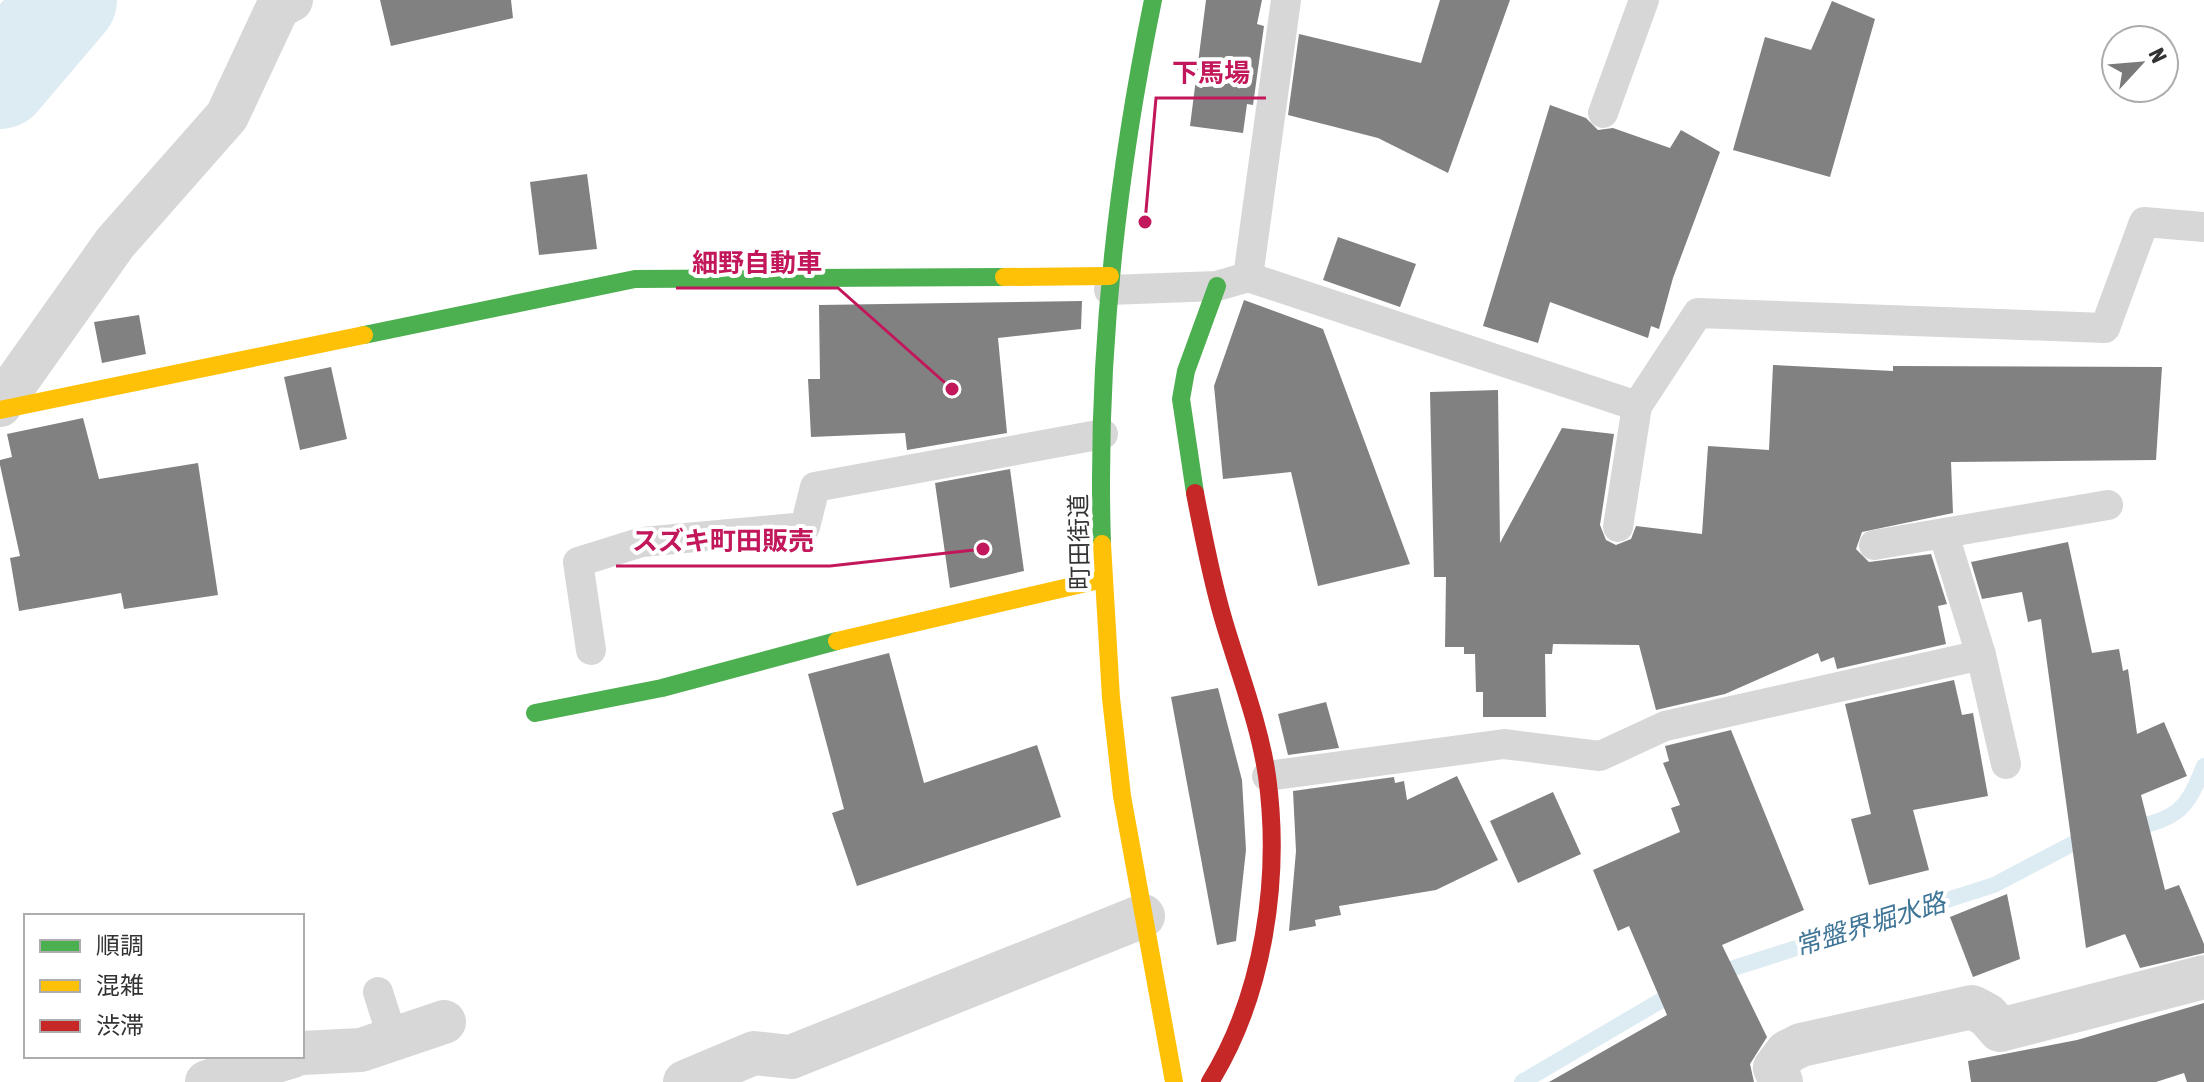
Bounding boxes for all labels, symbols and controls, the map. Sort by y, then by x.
north arrow [2100,24,2180,104]
text: N [2143,44,2173,67]
callout: 下馬場 [1156,48,1266,98]
text: 下馬場 [1172,58,1250,88]
callout: 細野自動車 [676,238,838,288]
text: 細野自動車 [692,248,822,278]
street label: 町田街道 [1065,494,1093,590]
callout: スズキ町田販売 [616,516,830,566]
text: スズキ町田販売 [632,526,814,556]
water label: 常盤界堀水路 [1791,886,1951,961]
legend [24,914,304,1058]
text: 順調 [96,932,144,959]
text: 混雑 [96,972,144,999]
text: 渋滞 [96,1012,144,1039]

